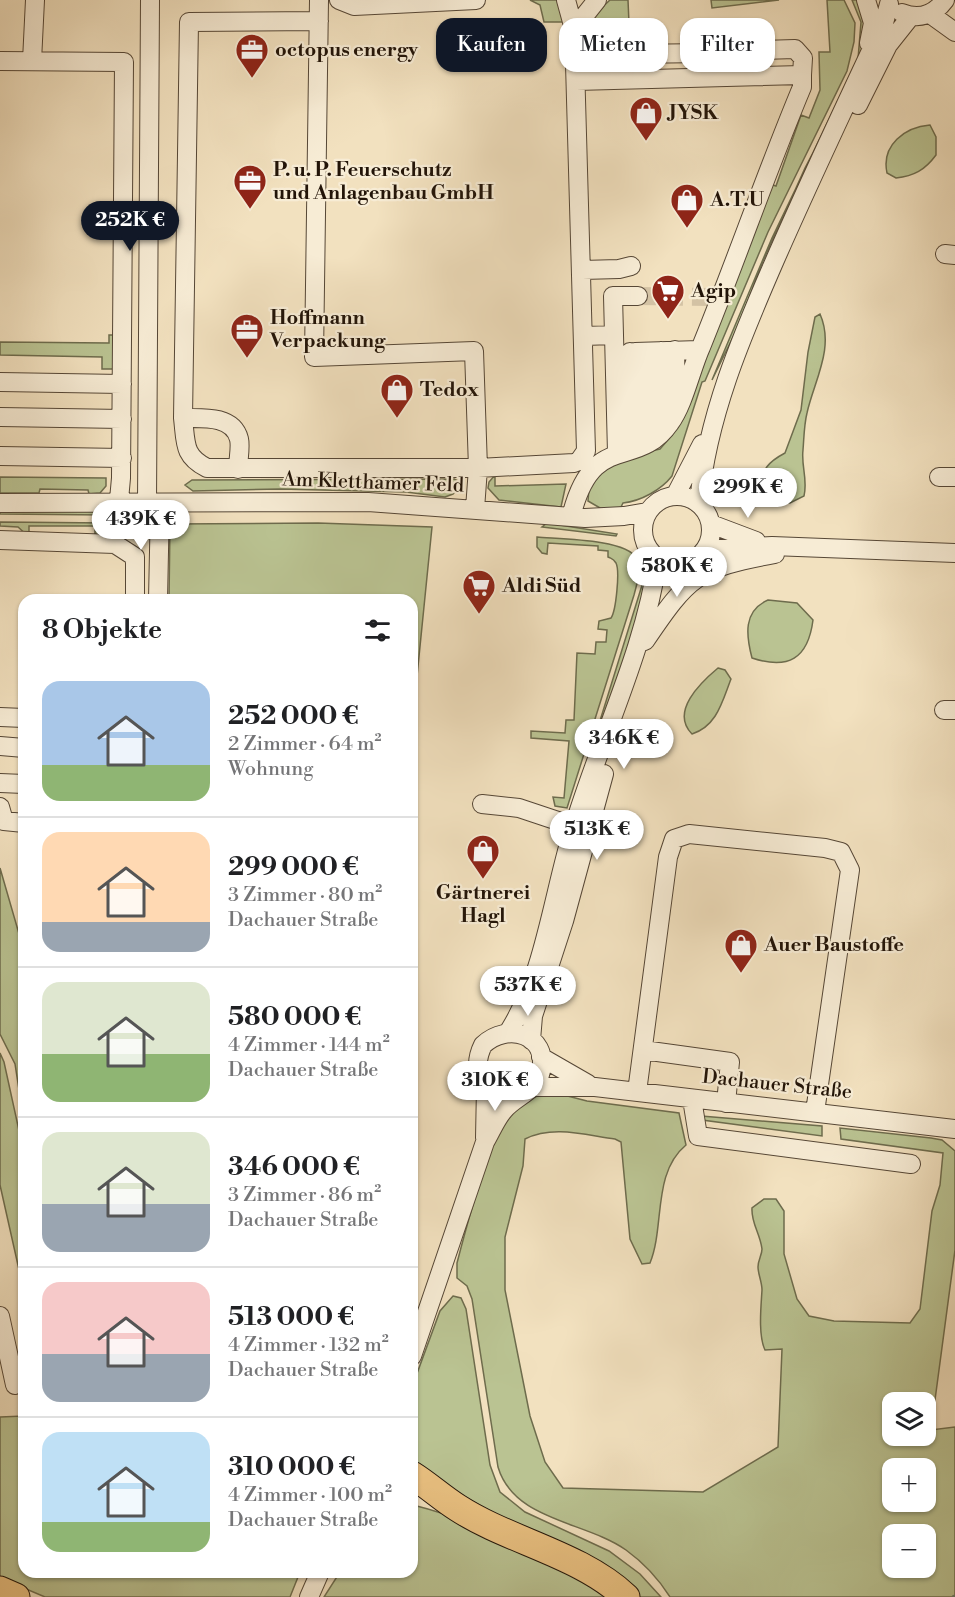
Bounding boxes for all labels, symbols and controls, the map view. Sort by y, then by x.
chip: Kaufen [436,18,547,72]
chip: Mieten [559,18,668,72]
chip: Filter [680,18,775,72]
office icon: octopus energy [234,32,270,79]
place label: octopus energy [275,38,419,63]
shop icon: JYSK [628,95,664,142]
place label: JYSK [666,101,719,126]
place label: P. u. P. Feuerschutz und Anlagenbau GmbH [273,158,494,206]
office icon: P. u. P. Feuerschutz und Anlagenbau GmbH [232,163,268,210]
shop icon: A.T.U [669,182,705,229]
place label: A.T.U [709,188,765,213]
pin: 252K € [81,201,179,252]
text: 252K € [95,208,165,233]
supermarket icon: Agip [650,273,686,320]
place label: Agip [690,279,736,304]
place label: Hoffmann Verpackung [269,306,386,354]
office icon: Hoffmann Verpackung [229,312,265,359]
shop icon: Tedox [379,372,415,419]
place label: Tedox [420,378,479,403]
street label: Am Kletthamer Feld [281,467,465,499]
pin: 299K € [699,468,797,519]
text: 299K € [713,475,783,500]
pin: 439K € [92,500,190,551]
text: 439K € [106,507,176,532]
pin: 580K € [628,547,726,598]
text: 580K € [641,554,713,579]
supermarket icon: Aldi Süd [461,568,497,615]
place label: Aldi Süd [501,574,582,599]
text: 8 Objekte [42,614,162,646]
icon: filters [361,614,394,647]
text: 252 000 € [228,700,359,732]
icon: home [90,705,162,777]
pin: 346K € [575,719,673,770]
text: 346K € [589,726,659,751]
text: 2 Zimmer · 64 m² [228,732,382,757]
text: Wohnung [228,757,314,782]
pin: 513K € [548,810,646,861]
text: 513K € [564,817,630,842]
shop icon: Gärtnerei Hagl [465,833,501,880]
text: 299 000 € [228,851,359,883]
icon: home [90,856,162,928]
place label: Gärtnerei Hagl [436,881,531,929]
text: 3 Zimmer · 80 m² [228,883,382,908]
text: Dachauer Straße [228,908,378,933]
shop icon: Auer Baustoffe [723,927,759,974]
place label: Auer Baustoffe [763,933,904,958]
pin: 537K € [479,966,577,1017]
text: 537K € [494,973,562,998]
text: 580 000 € [228,1001,362,1033]
icon: home [90,1006,162,1078]
text: 4 Zimmer · 144 m² [228,1033,390,1058]
text: Dachauer Straße [228,1058,378,1083]
pin: 310K € [446,1061,544,1112]
street label: Dachauer Straße [701,1065,853,1105]
text: 310K € [461,1068,529,1093]
text: 346 000 € [228,1151,360,1183]
icon: home [90,1156,162,1228]
text: 3 Zimmer · 86 m² [228,1183,381,1208]
text: Dachauer Straße [228,1208,378,1233]
text: 513 000 € [228,1301,354,1333]
icon: home [90,1306,162,1378]
text: 4 Zimmer · 132 m² [228,1333,389,1358]
text: Dachauer Straße [228,1358,378,1383]
map controls [882,1392,936,1578]
button: layers [882,1392,936,1446]
text: 310 000 € [228,1451,356,1483]
icon: home [90,1456,162,1528]
button: + [882,1458,936,1512]
text: 4 Zimmer · 100 m² [228,1483,392,1508]
text: Dachauer Straße [228,1508,378,1533]
button: − [882,1524,936,1578]

